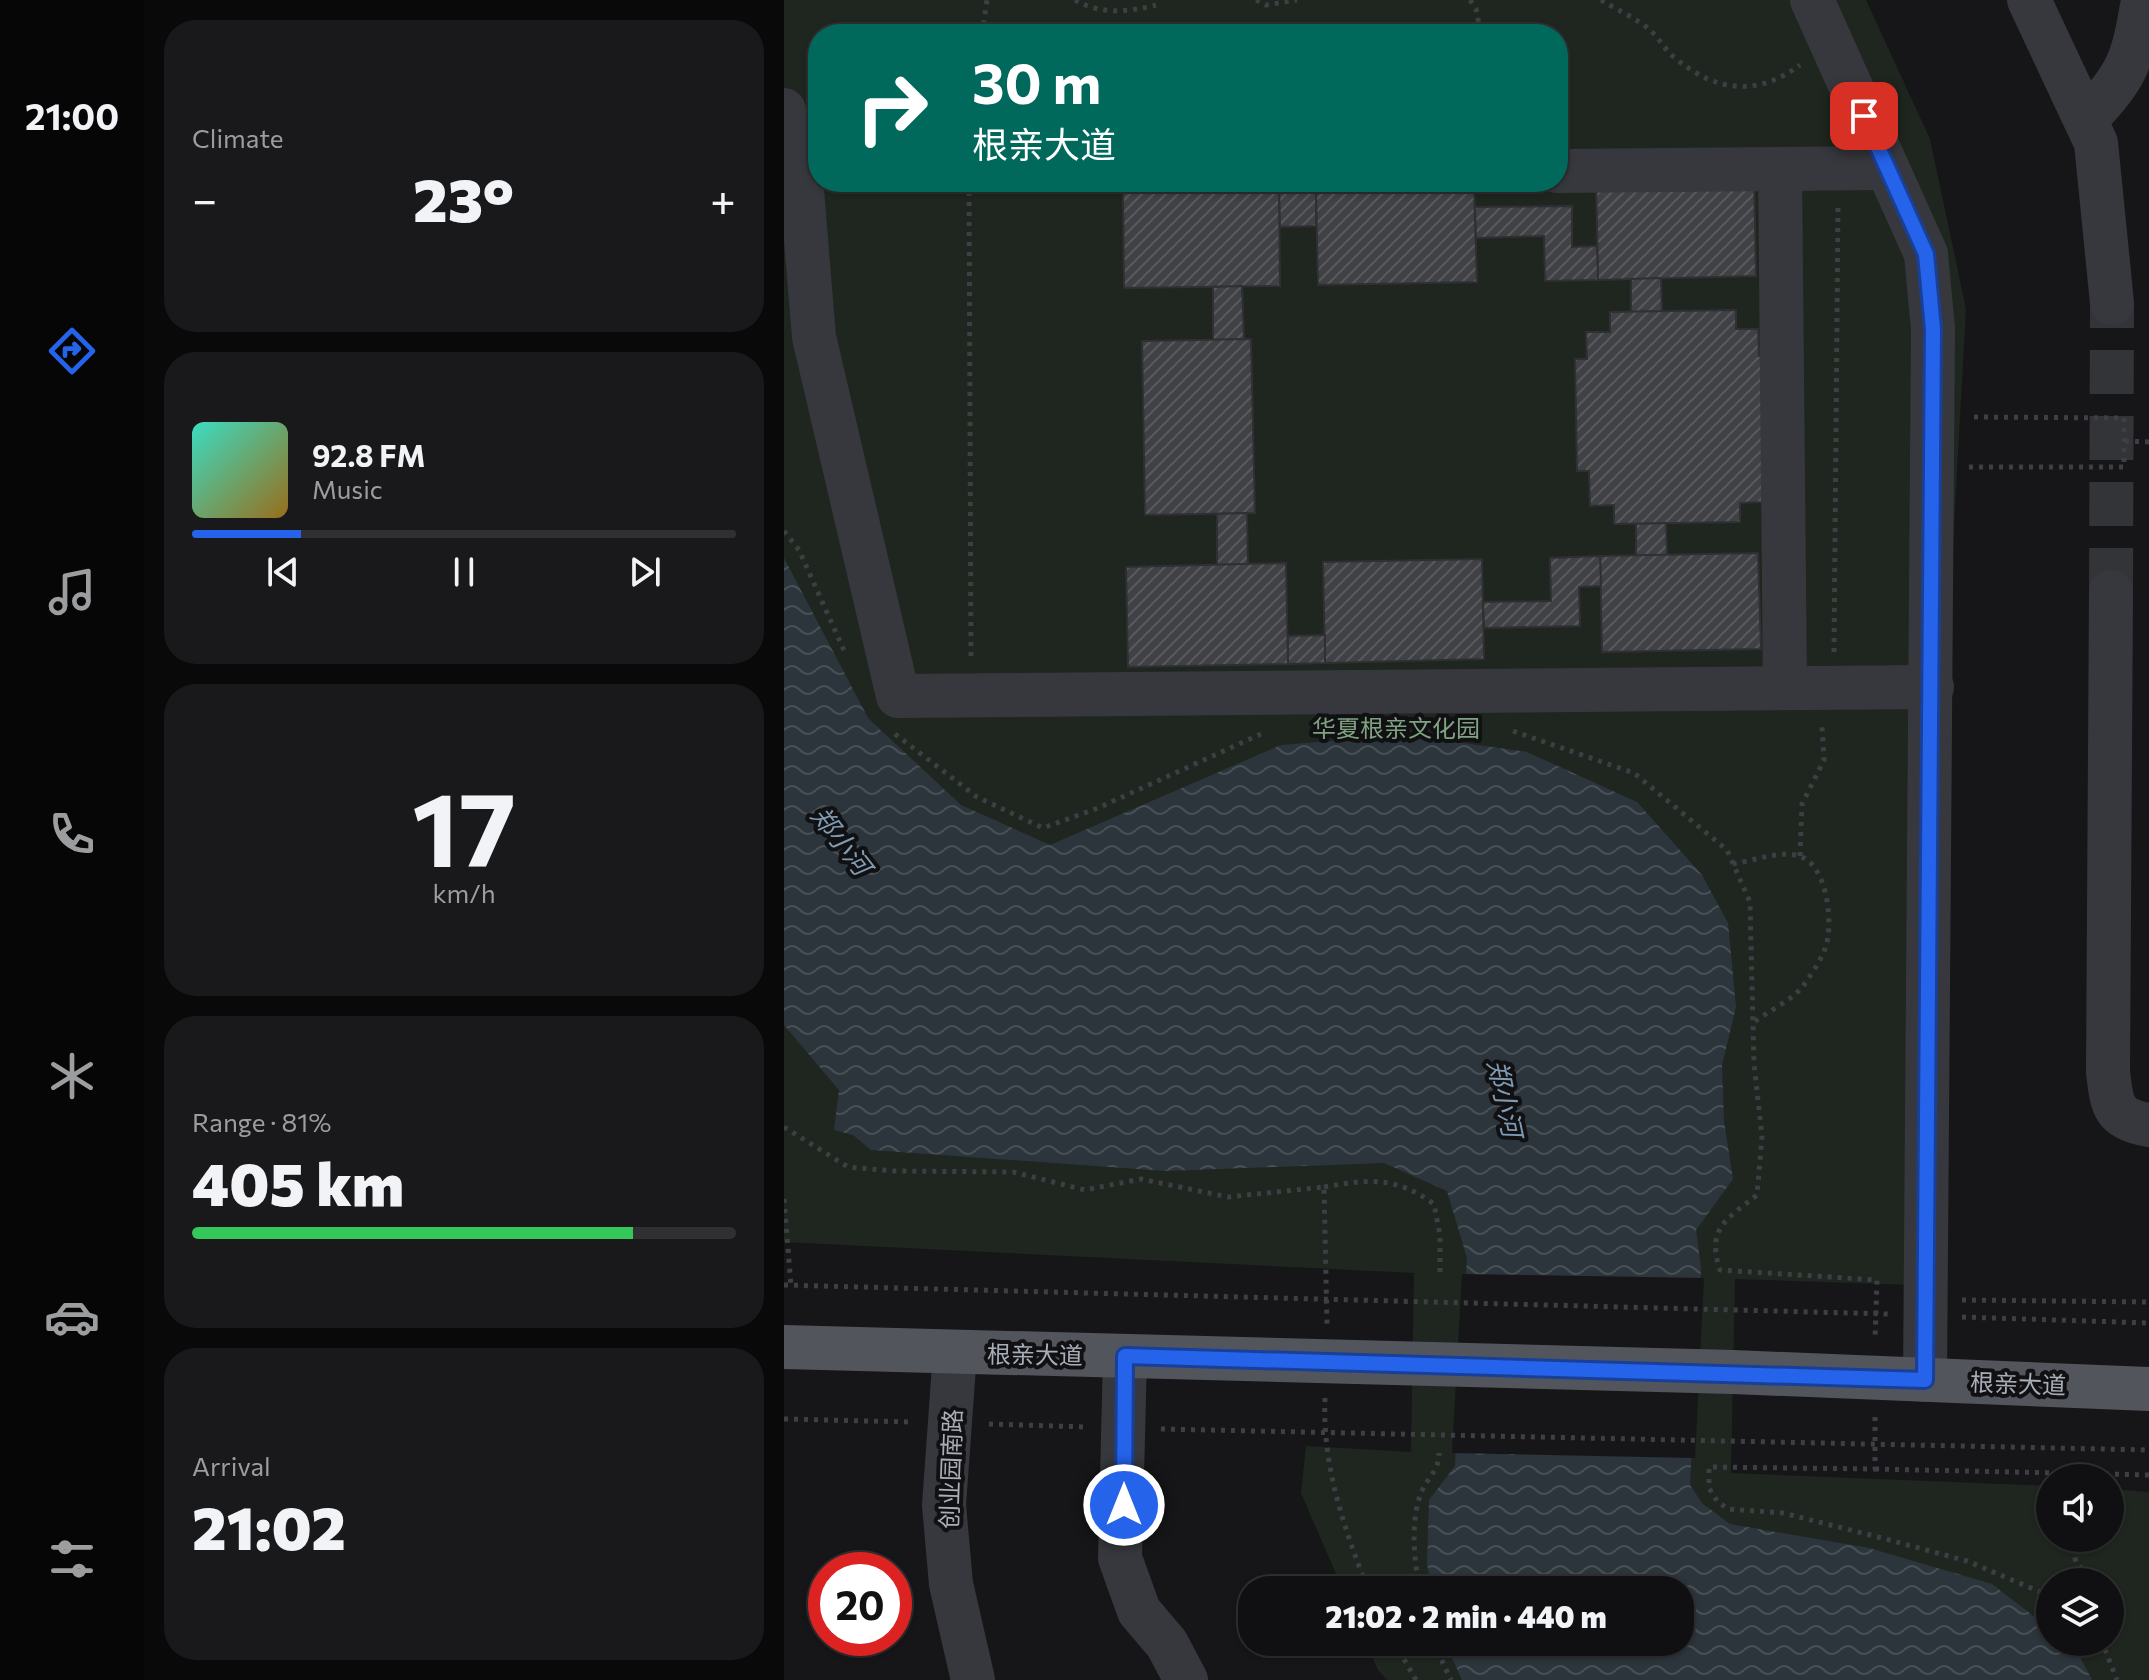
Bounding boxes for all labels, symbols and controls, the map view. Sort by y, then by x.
text: 30 m [972,47,1101,116]
icon: right [840,56,944,160]
pin [1830,82,1898,150]
text: 21:00 [25,93,119,137]
icon: arrive [1842,94,1886,138]
text: 根亲大道 [972,121,1116,165]
text: Climate [192,122,284,153]
text: 23° [413,161,514,234]
text: − [192,171,217,225]
text: + [710,171,736,225]
icon: directions [44,323,100,379]
text: 92.8 FM [312,436,425,473]
text: Music [312,473,383,504]
icon: previous [261,550,305,594]
icon: pause [442,550,486,594]
icon: next [623,550,667,594]
icon: music [44,564,100,620]
park label: 华夏根亲文化园 [1312,713,1480,742]
text: 17 [412,761,516,888]
water label: 郑小河 [806,800,881,884]
icon: phone [44,806,100,862]
text: km/h [432,877,496,908]
icon: climate [44,1048,100,1104]
water label: 郑小河 [1483,1057,1530,1144]
text: Range · 81% [192,1106,331,1137]
text: 405 km [192,1145,404,1218]
icon: car [44,1289,100,1345]
street label: 根亲大道 [987,1339,1083,1369]
street label: 根亲大道 [1970,1367,2066,1399]
street label: 创业园南路 [933,1409,967,1529]
text: Arrival [192,1450,271,1481]
position arrow [1082,1463,1166,1547]
map controls [2036,1464,2124,1656]
button: sound [2036,1464,2124,1552]
text: 21:02 [192,1489,346,1562]
icon: filters [44,1531,100,1587]
speed limit sign: 20 [808,1552,912,1656]
button: layers [2036,1568,2124,1656]
text: 21:02 · 2 min · 440 m [1325,1597,1607,1634]

